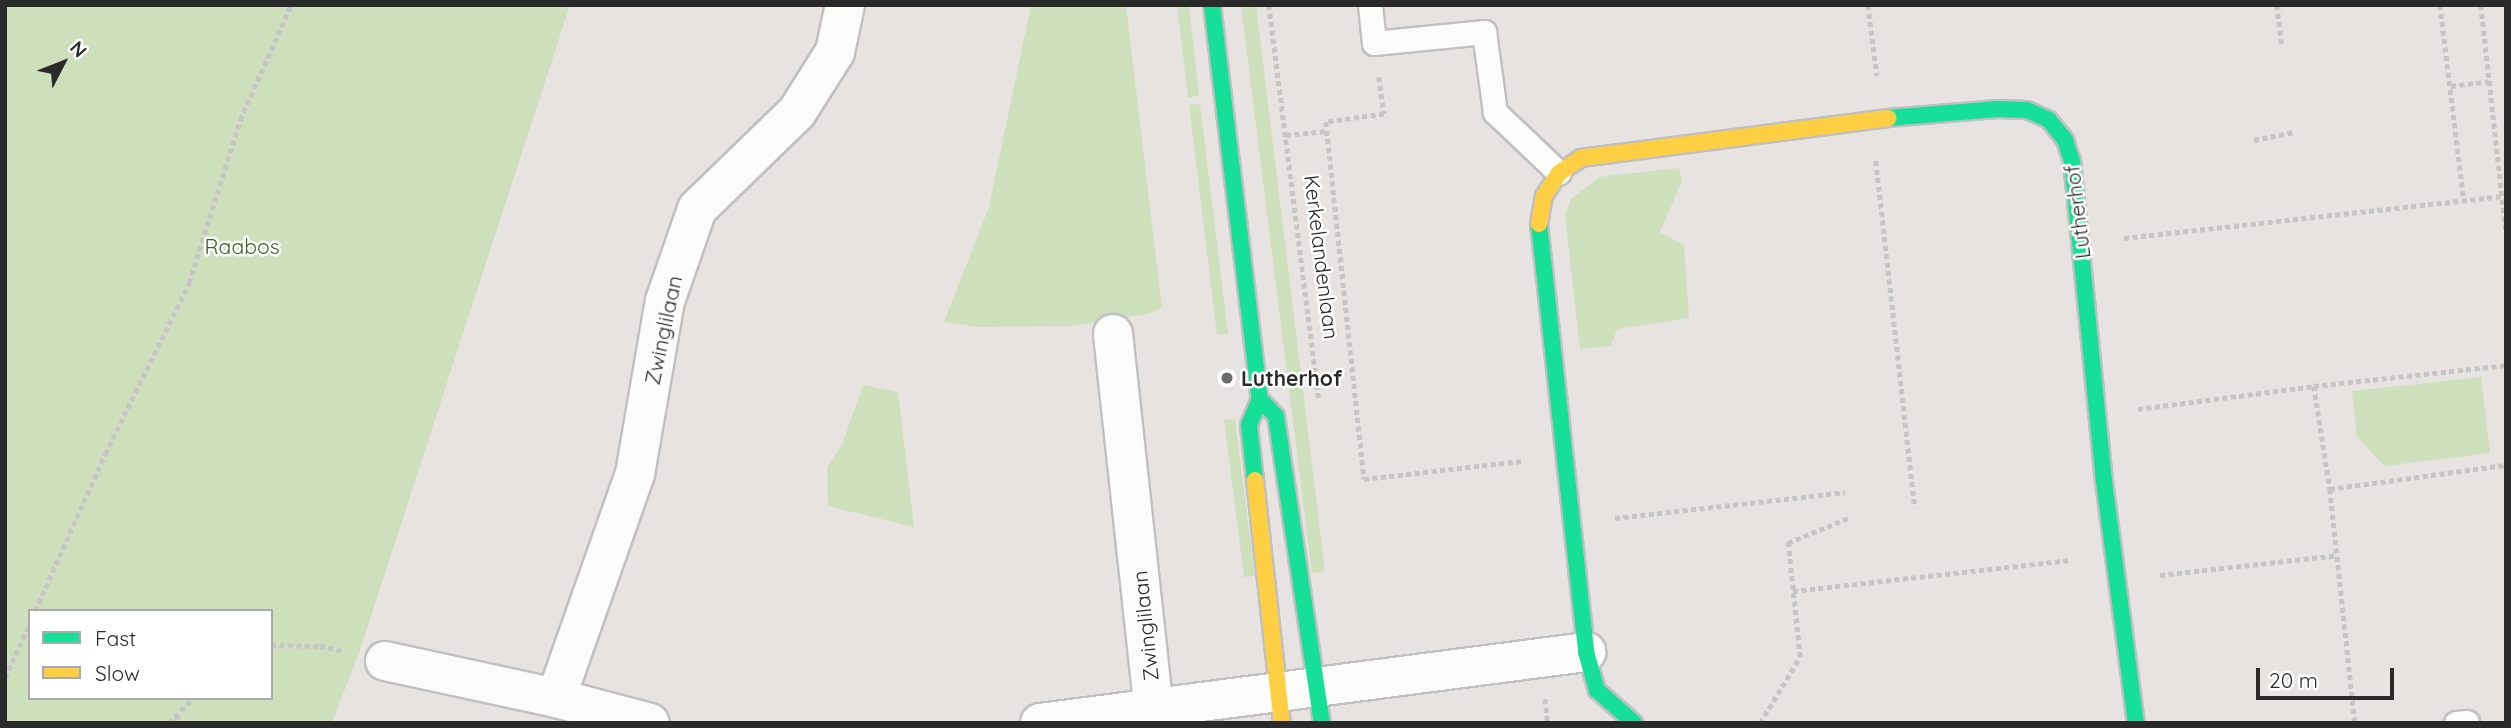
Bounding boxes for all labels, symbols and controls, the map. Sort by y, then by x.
north arrow [28,28,98,98]
text: N [65,36,92,62]
street label: Lutherhof [2059,164,2095,260]
street label: Kerkelandenlaan [1299,173,1345,341]
park label: Raabos [204,233,280,259]
street label: Zwinglilaan [639,273,687,387]
place label: Lutherhof [1241,365,1342,391]
marker: Lutherhof [1219,370,1235,386]
street label: Zwinglilaan [1127,569,1163,683]
legend [28,609,273,700]
text: Fast [95,625,136,651]
scale bar [2259,654,2397,698]
text: Slow [95,660,140,686]
text: 20 m [2269,667,2318,693]

